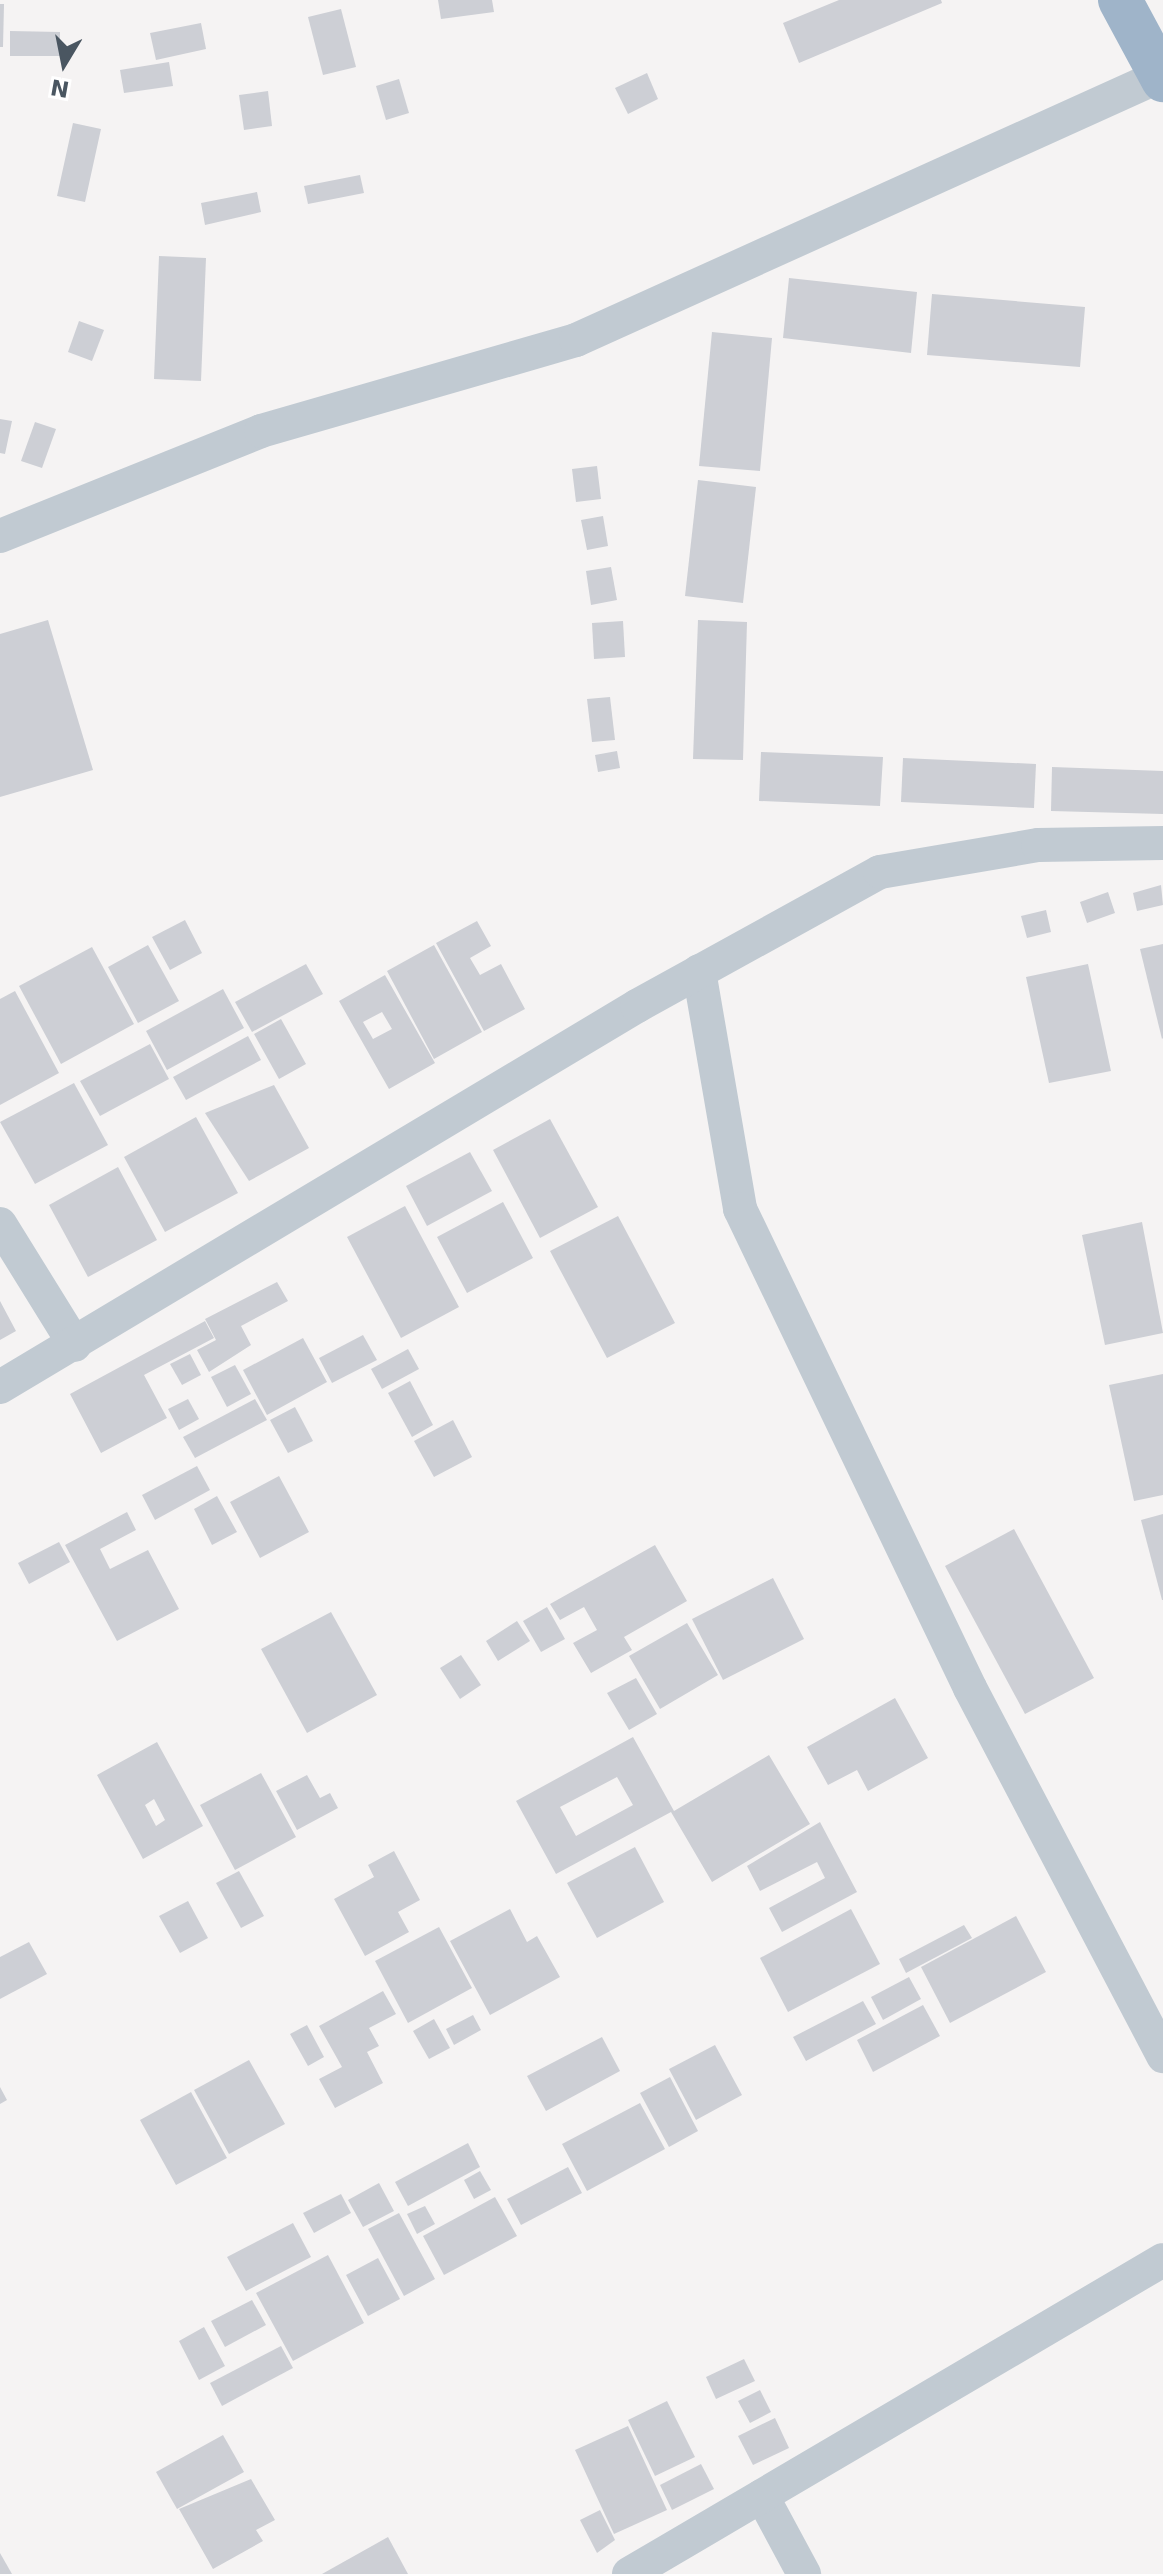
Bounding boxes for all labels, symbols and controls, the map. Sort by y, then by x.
north arrow [24,24,104,104]
text: N [49,74,71,102]

